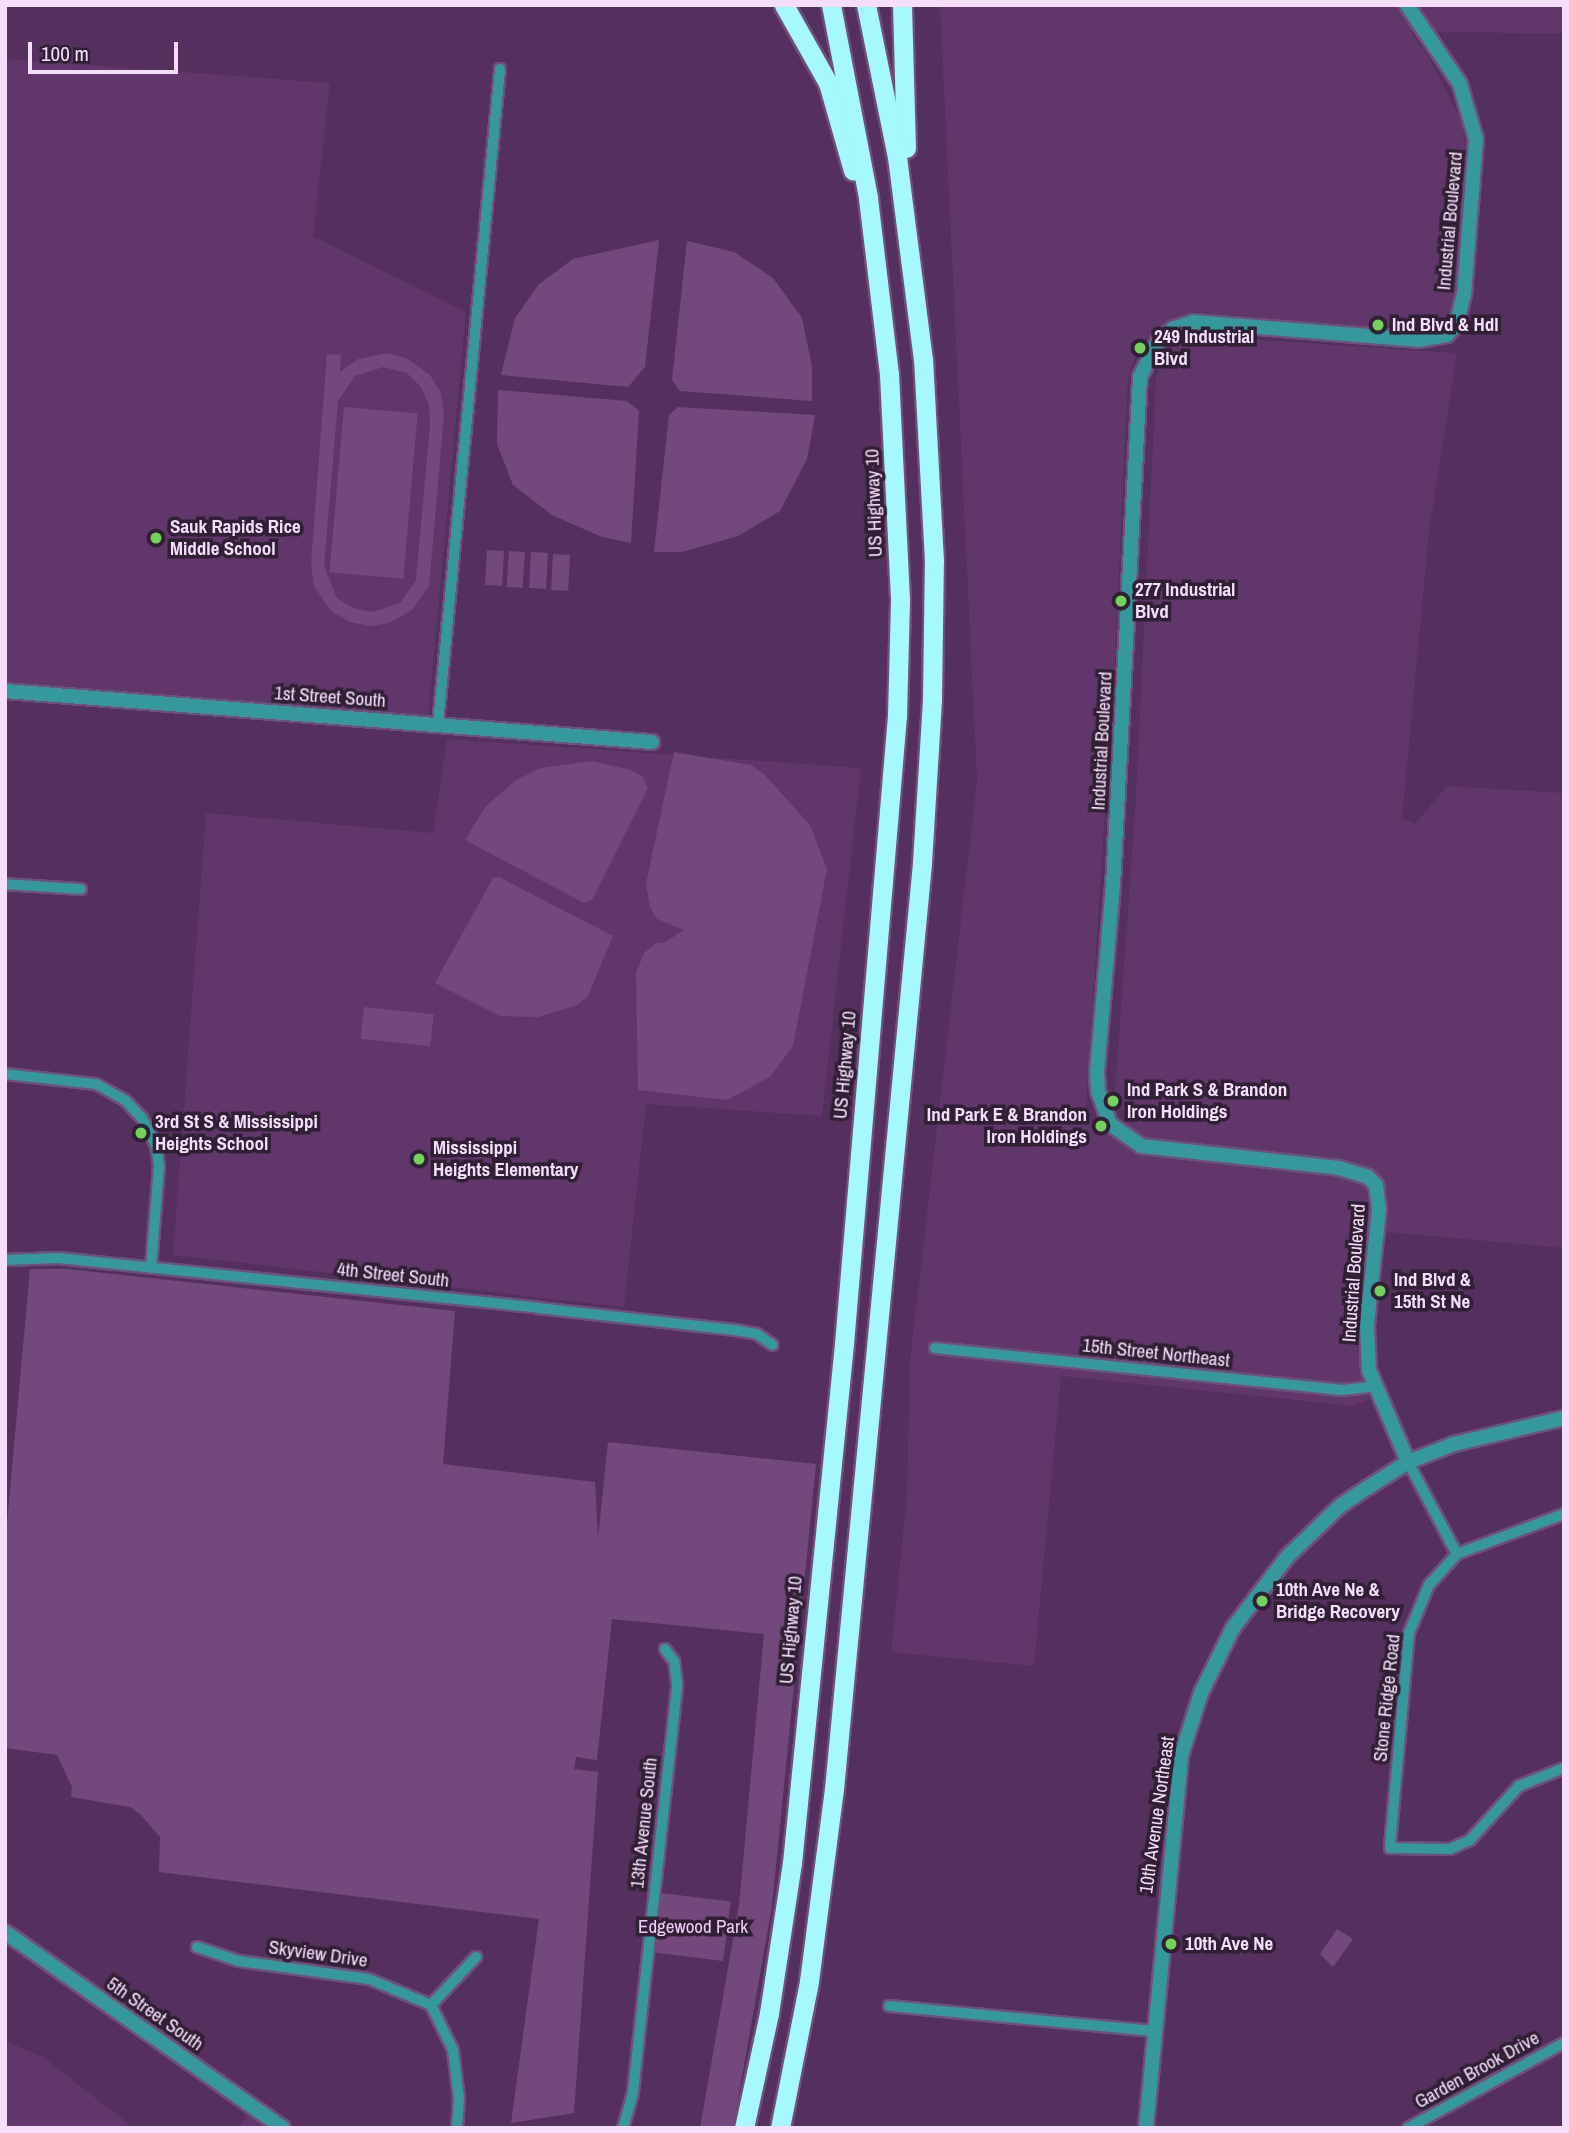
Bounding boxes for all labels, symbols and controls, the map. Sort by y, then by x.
scale bar [32,28,182,72]
text: 100 m [41,39,89,68]
street label: Industrial Boulevard [1433,151,1467,291]
place label: Ind Blvd & Hdl [1392,314,1498,336]
marker: Ind Blvd & Hdl [1370,317,1386,333]
place label: 249 Industrial Blvd [1154,326,1254,370]
marker: 249 Industrial Blvd [1132,340,1148,356]
street label: US Highway 10 [861,449,887,557]
place label: Sauk Rapids Rice Middle School [170,516,301,560]
marker: Sauk Rapids Rice Middle School [148,530,164,546]
place label: 277 Industrial Blvd [1135,579,1235,623]
marker: 277 Industrial Blvd [1113,593,1129,609]
street label: Industrial Boulevard [1087,671,1117,811]
street label: 1st Street South [273,682,387,712]
street label: US Highway 10 [829,1010,861,1120]
place label: Ind Park S & Brandon Iron Holdings [1127,1079,1287,1123]
marker: Ind Park S & Brandon Iron Holdings [1105,1093,1121,1109]
place label: Ind Park E & Brandon Iron Holdings [927,1104,1087,1148]
place label: 3rd St S & Mississippi Heights School [155,1111,318,1155]
marker: Ind Park E & Brandon Iron Holdings [1093,1118,1109,1134]
marker: 3rd St S & Mississippi Heights School [133,1125,149,1141]
place label: Mississippi Heights Elementary [433,1137,578,1181]
marker: Mississippi Heights Elementary [411,1151,427,1167]
street label: Industrial Boulevard [1338,1203,1370,1343]
street label: 4th Street South [336,1258,450,1292]
place label: Ind Blvd & 15th St Ne [1394,1269,1471,1313]
marker: Ind Blvd & 15th St Ne [1372,1283,1388,1299]
street label: 15th Street Northeast [1081,1334,1231,1372]
street label: US Highway 10 [775,1575,807,1685]
place label: 10th Ave Ne & Bridge Recovery [1276,1579,1400,1623]
marker: 10th Ave Ne & Bridge Recovery [1254,1593,1270,1609]
street label: Stone Ridge Road [1369,1633,1405,1763]
street label: 10th Avenue Northeast [1135,1735,1179,1895]
street label: 13th Avenue South [626,1756,662,1890]
park label: Edgewood Park [638,1916,748,1938]
place label: 10th Ave Ne [1185,1933,1274,1955]
street label: Skyview Drive [267,1936,369,1972]
marker: 10th Ave Ne [1163,1936,1179,1952]
street label: 5th Street South [102,1972,208,2056]
street label: Garden Brook Drive [1411,2026,1543,2114]

